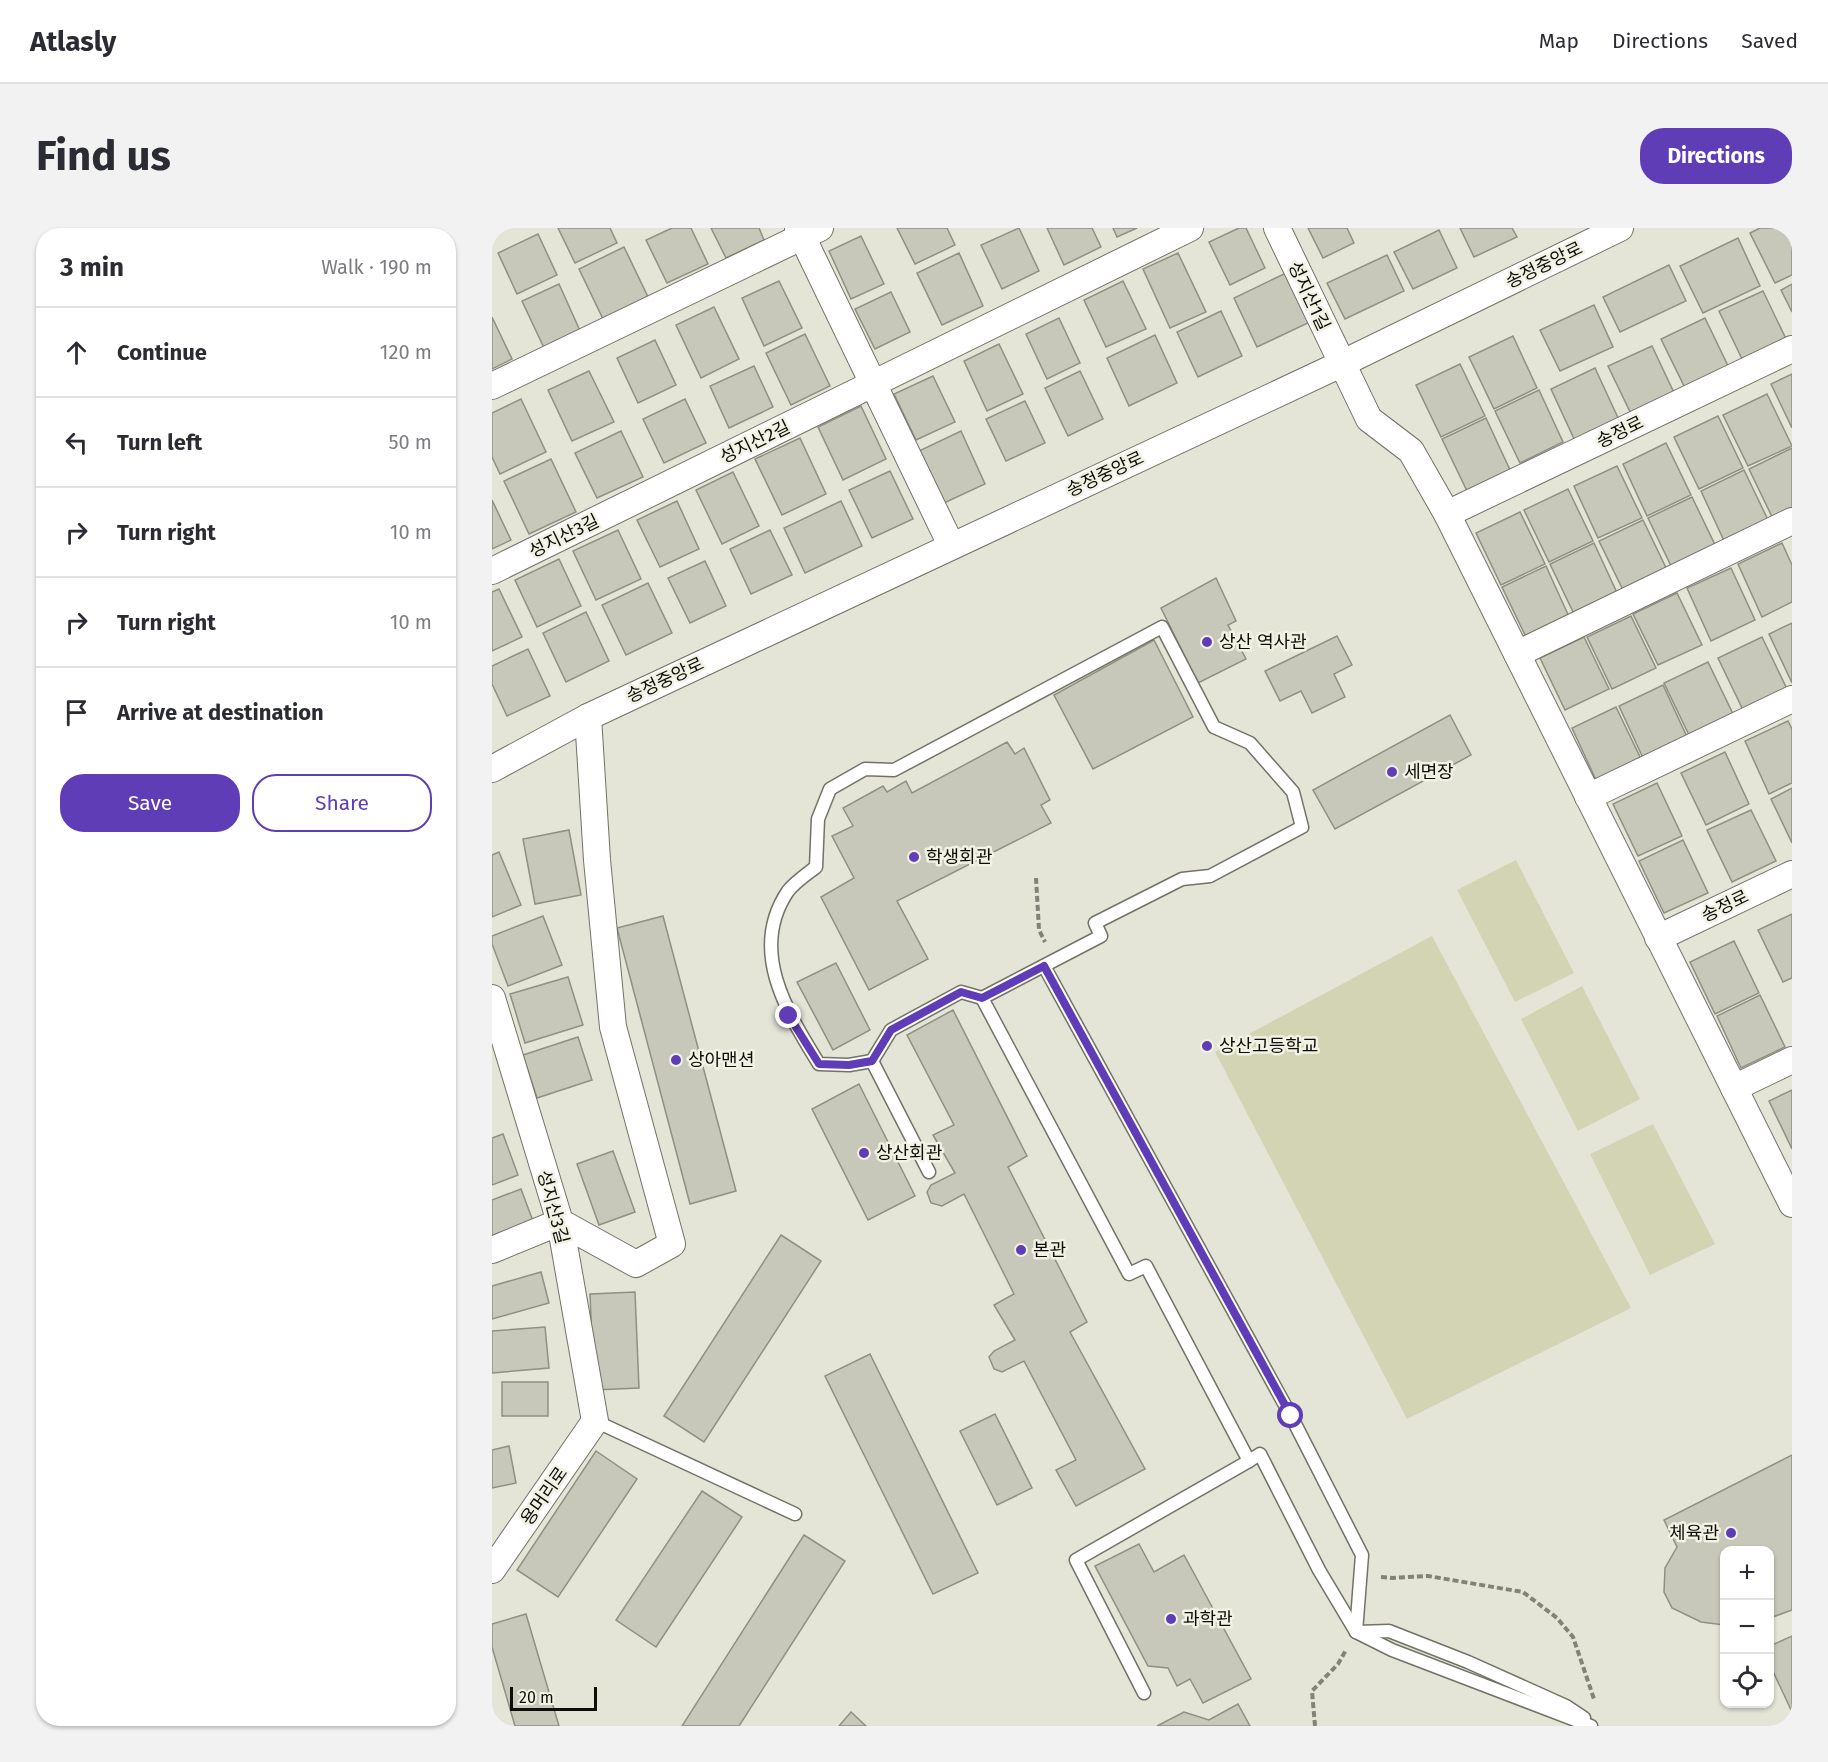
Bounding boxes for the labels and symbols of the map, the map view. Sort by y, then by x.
street label: 송정중앙로 [1502,237,1586,293]
street label: 성지산1길 [1283,258,1335,334]
street label: 송정로 [1593,411,1647,453]
street label: 성지산2길 [716,416,794,468]
street label: 송정중앙로 [1063,447,1147,501]
street label: 성지산3길 [525,510,603,562]
place label: 상산 역사관 [1219,631,1307,653]
marker: 상산 역사관 [1200,635,1214,649]
street label: 송정중앙로 [623,653,707,707]
place label: 세면장 [1404,761,1454,783]
marker: 세면장 [1385,765,1399,779]
place label: 학생회관 [926,846,993,868]
marker: 학생회관 [907,850,921,864]
street label: 송정로 [1698,885,1752,927]
route end [775,1002,801,1028]
place label: 상산고등학교 [1219,1035,1318,1057]
marker: 상산고등학교 [1200,1039,1214,1053]
place label: 상아맨션 [688,1049,754,1071]
marker: 상아맨션 [669,1053,683,1067]
place label: 상산회관 [876,1142,943,1164]
marker: 상산회관 [857,1146,871,1160]
street label: 성지산3길 [533,1168,573,1246]
place label: 본관 [1033,1239,1067,1261]
marker: 본관 [1014,1243,1028,1257]
route start [1277,1402,1303,1428]
street label: 용머리로 [516,1463,572,1529]
place label: 체육관 [1669,1522,1719,1544]
marker: 체육관 [1724,1526,1738,1540]
place label: 과학관 [1183,1608,1233,1630]
marker: 과학관 [1164,1612,1178,1626]
scale bar [510,1684,597,1712]

